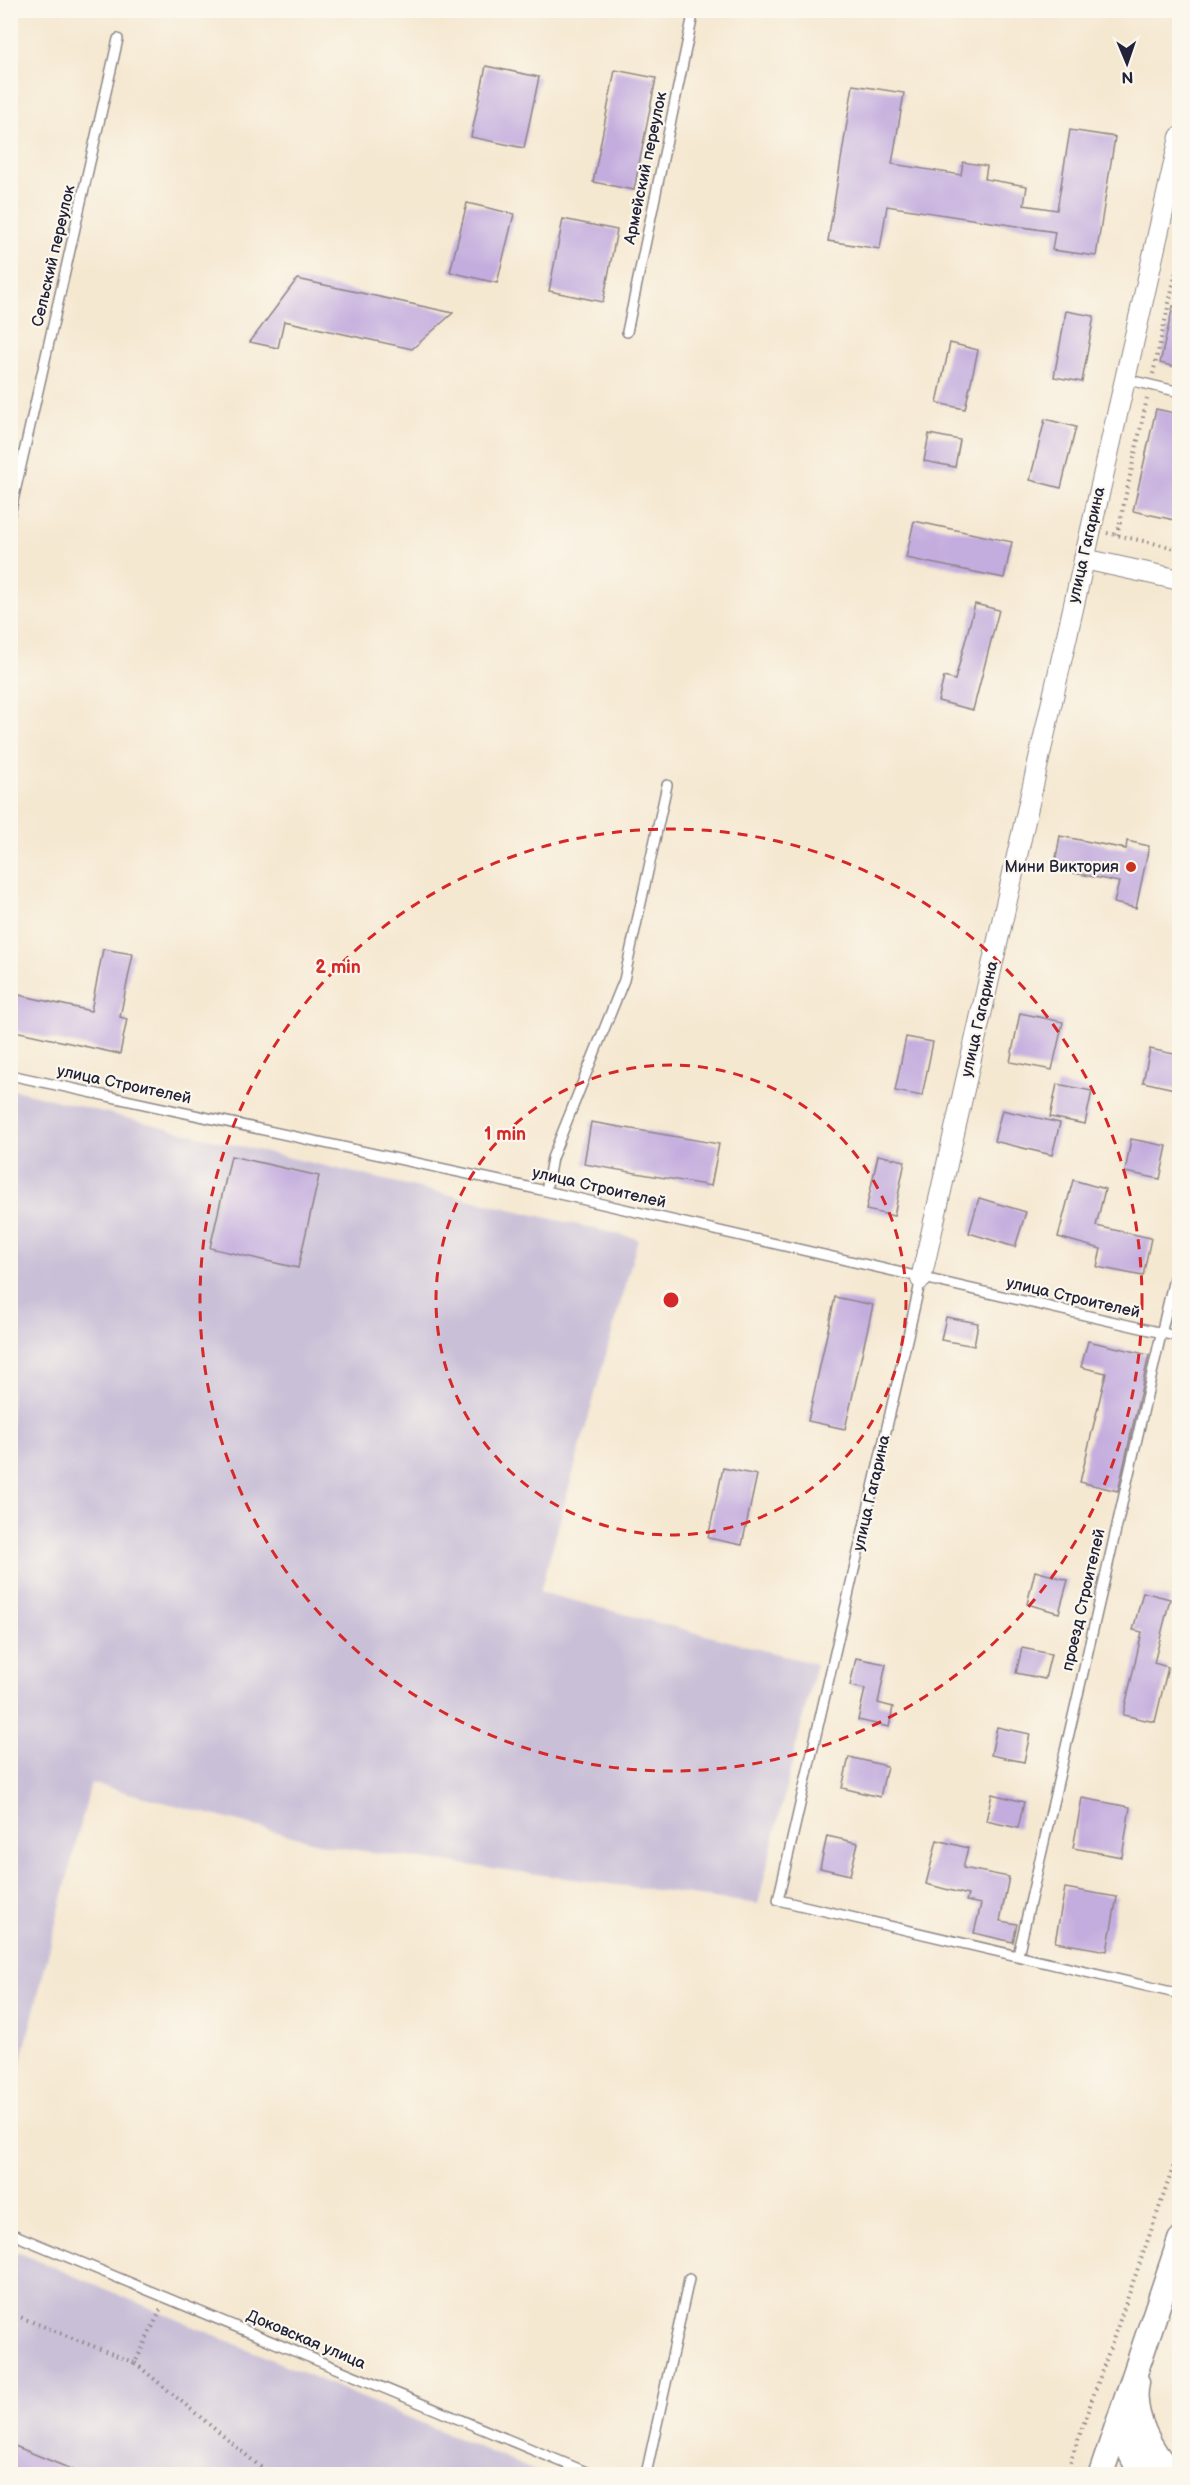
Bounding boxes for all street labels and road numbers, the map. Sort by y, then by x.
street label: Армейский переулок [620,89,672,247]
street label: Сельский переулок [28,183,80,329]
street label: улица Гагарина [1064,485,1110,605]
street label: улица Гагарина [957,959,1003,1079]
street label: улица Строителей [55,1061,193,1109]
street label: улица Строителей [530,1163,668,1213]
street label: улица Строителей [1004,1273,1142,1323]
street label: улица Гагарина [849,1433,895,1553]
street label: проезд Строителей [1058,1527,1110,1673]
street label: Доковская улица [244,2306,369,2374]

